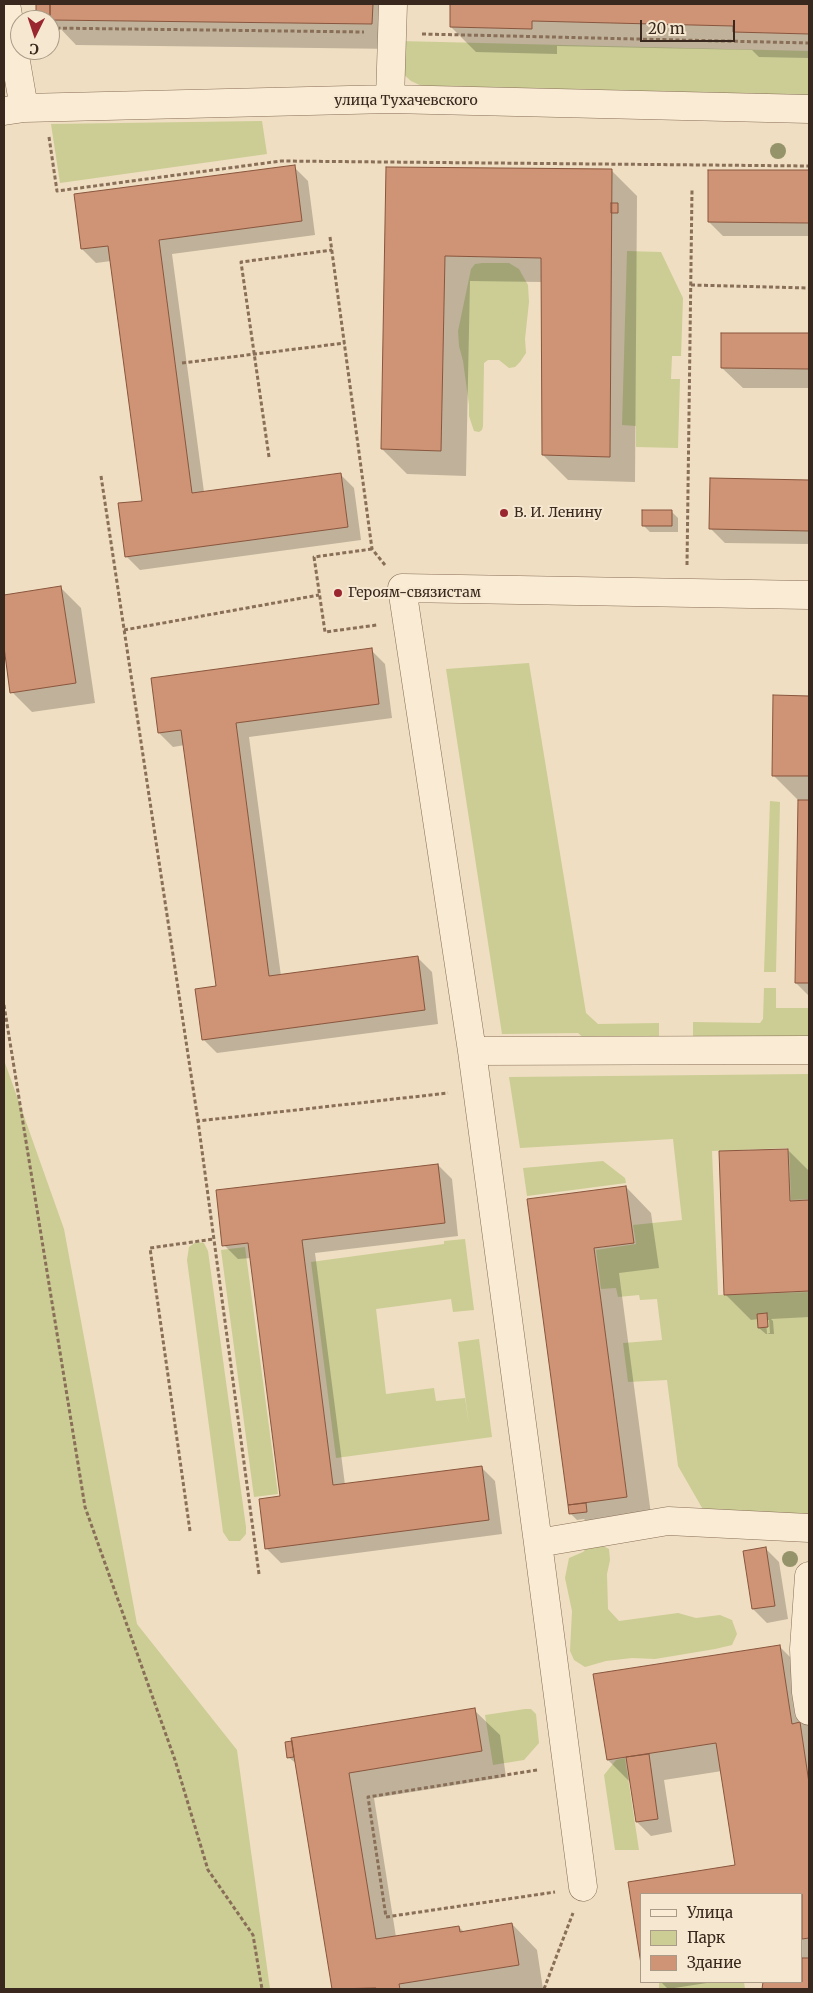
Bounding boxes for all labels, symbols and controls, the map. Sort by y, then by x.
north arrow [10,10,60,60]
scale bar [643,10,738,42]
text: 20 m [648,19,685,38]
text: С [29,40,39,58]
street label: улица Тухачевского [334,93,478,109]
place label: В. И. Ленину [514,505,602,521]
marker: В. И. Ленину [498,507,510,519]
place label: Героям-связистам [348,585,481,601]
marker: Героям-связистам [332,587,344,599]
legend [640,1893,803,1983]
text: Улица [687,1903,733,1922]
text: Парк [687,1928,725,1947]
text: Здание [687,1953,741,1972]

